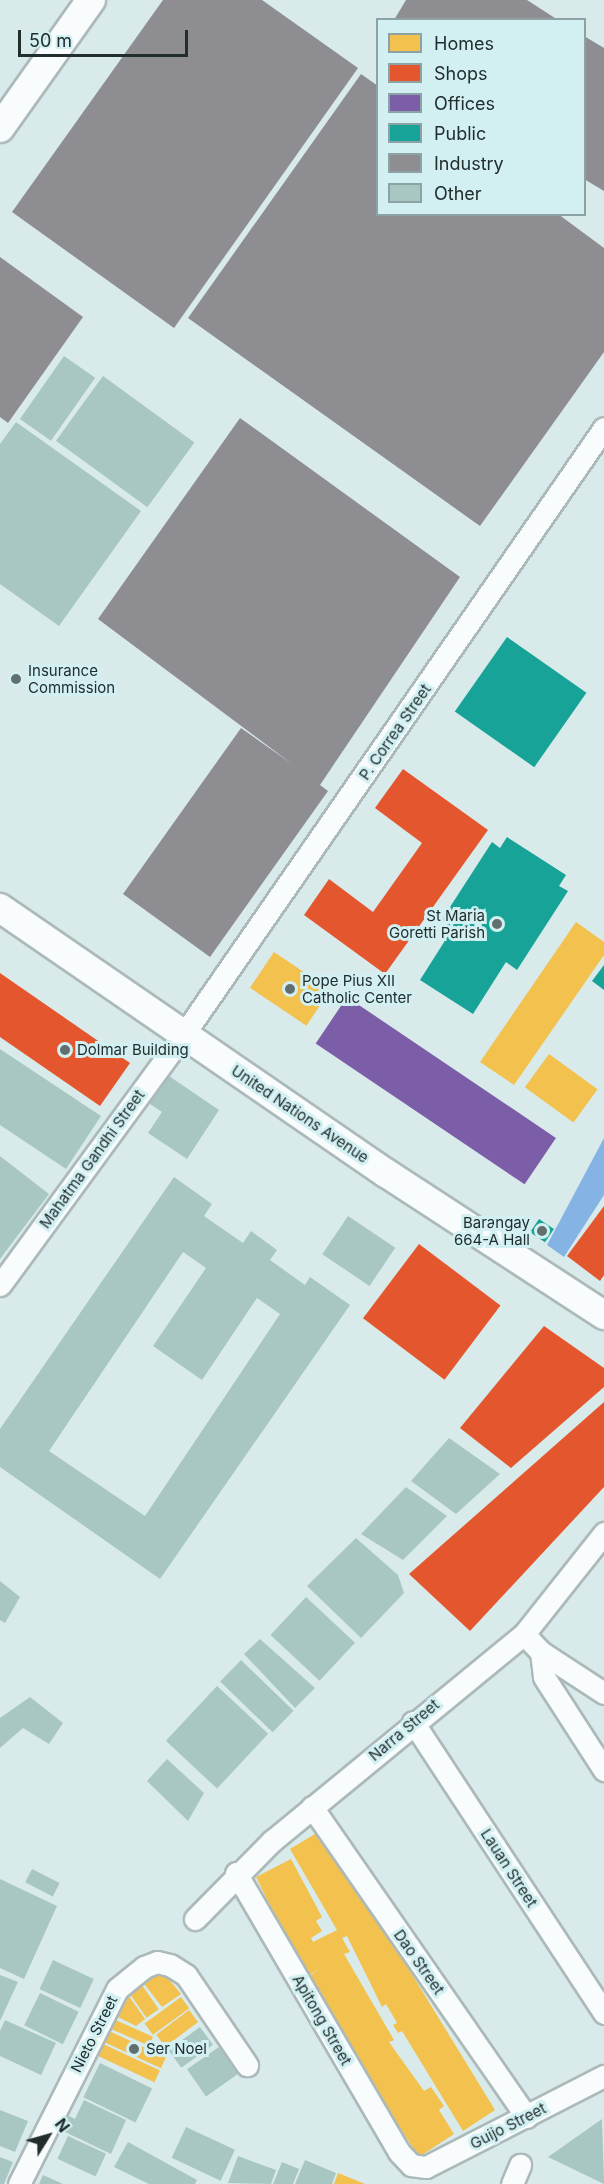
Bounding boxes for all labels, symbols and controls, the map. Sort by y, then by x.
scale bar [21,18,190,56]
legend [376,18,586,216]
text: 50 m [29,30,72,51]
text: Homes [434,33,494,54]
text: Shops [434,63,488,84]
text: Offices [434,93,495,114]
text: Public [434,123,486,144]
text: Industry [434,153,504,174]
text: Other [434,183,482,204]
place label: Insurance Commission [28,661,115,696]
marker: Insurance Commission [9,672,23,686]
street label: P. Correa Street [355,681,435,783]
place label: St Maria Goretti Parish [389,906,485,941]
marker: St Maria Goretti Parish [490,917,504,931]
place label: Pope Pius XII Catholic Center [302,971,412,1006]
marker: Pope Pius XII Catholic Center [283,982,297,996]
place label: Dolmar Building [77,1041,189,1059]
marker: Dolmar Building [58,1043,72,1057]
street label: United Nations Avenue [228,1061,372,1167]
street label: Mahatma Gandhi Street [36,1086,148,1232]
place label: Barangay 664-A Hall [454,1213,530,1248]
marker: Barangay 664-A Hall [535,1224,549,1238]
street label: Narra Street [365,1695,443,1765]
street label: Lauan Street [477,1826,541,1910]
street label: Dao Street [390,1926,448,1998]
street label: Apitong Street [289,1972,355,2068]
street label: Nieto Street [67,1993,121,2075]
place label: Ser Noel [146,2040,207,2058]
marker: Ser Noel [127,2042,141,2056]
street label: Guijo Street [467,2099,549,2153]
north arrow [18,2106,78,2166]
text: N [51,2114,74,2136]

